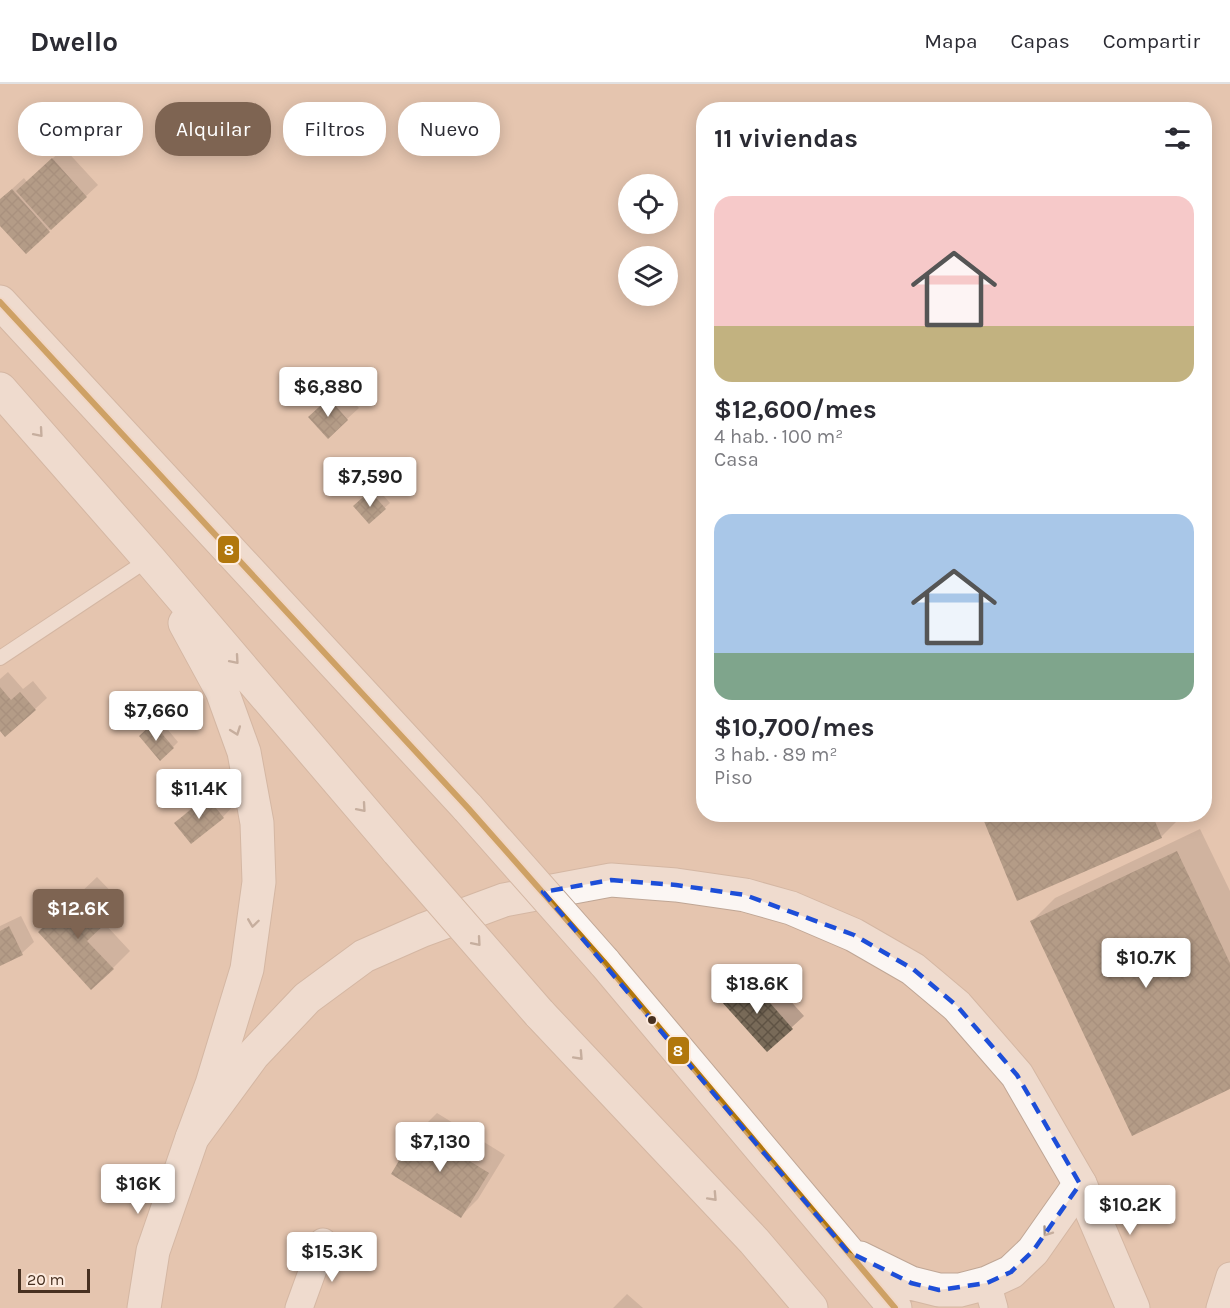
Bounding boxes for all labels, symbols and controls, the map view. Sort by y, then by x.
text: Dwello [30,25,118,58]
text: Mapa [924,29,978,53]
text: Capas [1011,29,1070,53]
text: Compartir [1103,29,1200,53]
chip: Comprar [18,102,143,156]
chip: Alquilar [155,102,271,156]
chip: Filtros [283,102,386,156]
chip: Nuevo [398,102,500,156]
icon: filters [1161,122,1194,155]
text: 11 viviendas [714,123,858,154]
map controls [618,174,678,306]
button: locate [618,174,678,234]
icon: home [900,235,1008,343]
button: layers [618,246,678,306]
pin: $6,880 [279,367,377,418]
text: $6,880 [293,375,363,398]
text: $12,600/mes [714,394,877,425]
text: 4 hab. · 100 m² [714,425,843,448]
one-way arrow [32,426,43,437]
text: Casa [714,448,759,471]
pin: $7,590 [321,457,419,508]
text: $7,590 [337,465,403,488]
line badge: 8 [217,535,240,564]
text: 8 [224,540,234,559]
icon: home [900,553,1008,661]
one-way arrow [228,653,239,664]
pin: $7,660 [107,691,205,742]
text: $7,660 [123,699,189,722]
text: $10,700/mes [714,712,874,743]
one-way arrow [229,725,242,736]
text: 3 hab. · 89 m² [714,743,838,766]
text: Piso [714,766,752,789]
pin: $11.4K [150,769,248,820]
text: $11.4K [170,777,228,800]
one-way arrow [355,801,366,812]
pin: $12.6K [29,889,127,940]
text: $12.6K [47,897,109,920]
one-way arrow [248,919,260,928]
one-way arrow [470,935,481,946]
pin: $10.7K [1097,938,1195,989]
text: $10.7K [1116,946,1176,969]
pin: $18.6K [708,964,806,1015]
text: $18.6K [725,972,789,995]
unlabelled marker [646,1014,658,1026]
line badge: 8 [667,1036,690,1065]
text: 8 [673,1041,683,1060]
one-way arrow [572,1049,583,1059]
pin: $7,130 [391,1122,489,1173]
text: $7,130 [409,1130,471,1153]
pin: $16K [102,1164,174,1215]
text: $16K [115,1172,161,1195]
pin: $10.2K [1081,1185,1179,1236]
one-way arrow [706,1191,717,1201]
text: $10.2K [1098,1193,1162,1216]
one-way arrow [1043,1225,1054,1236]
pin: $15.3K [283,1232,381,1283]
text: $15.3K [301,1240,363,1263]
scale bar [18,1266,90,1294]
text: 20 m [27,1270,65,1289]

